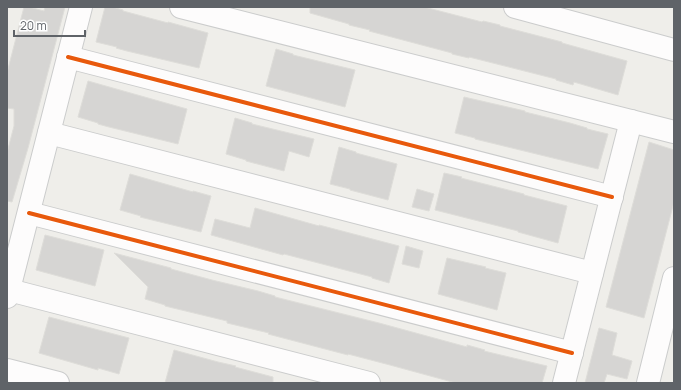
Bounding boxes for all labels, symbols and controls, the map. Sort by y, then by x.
scale bar [14,12,85,38]
text: 20 m [20,17,47,34]

